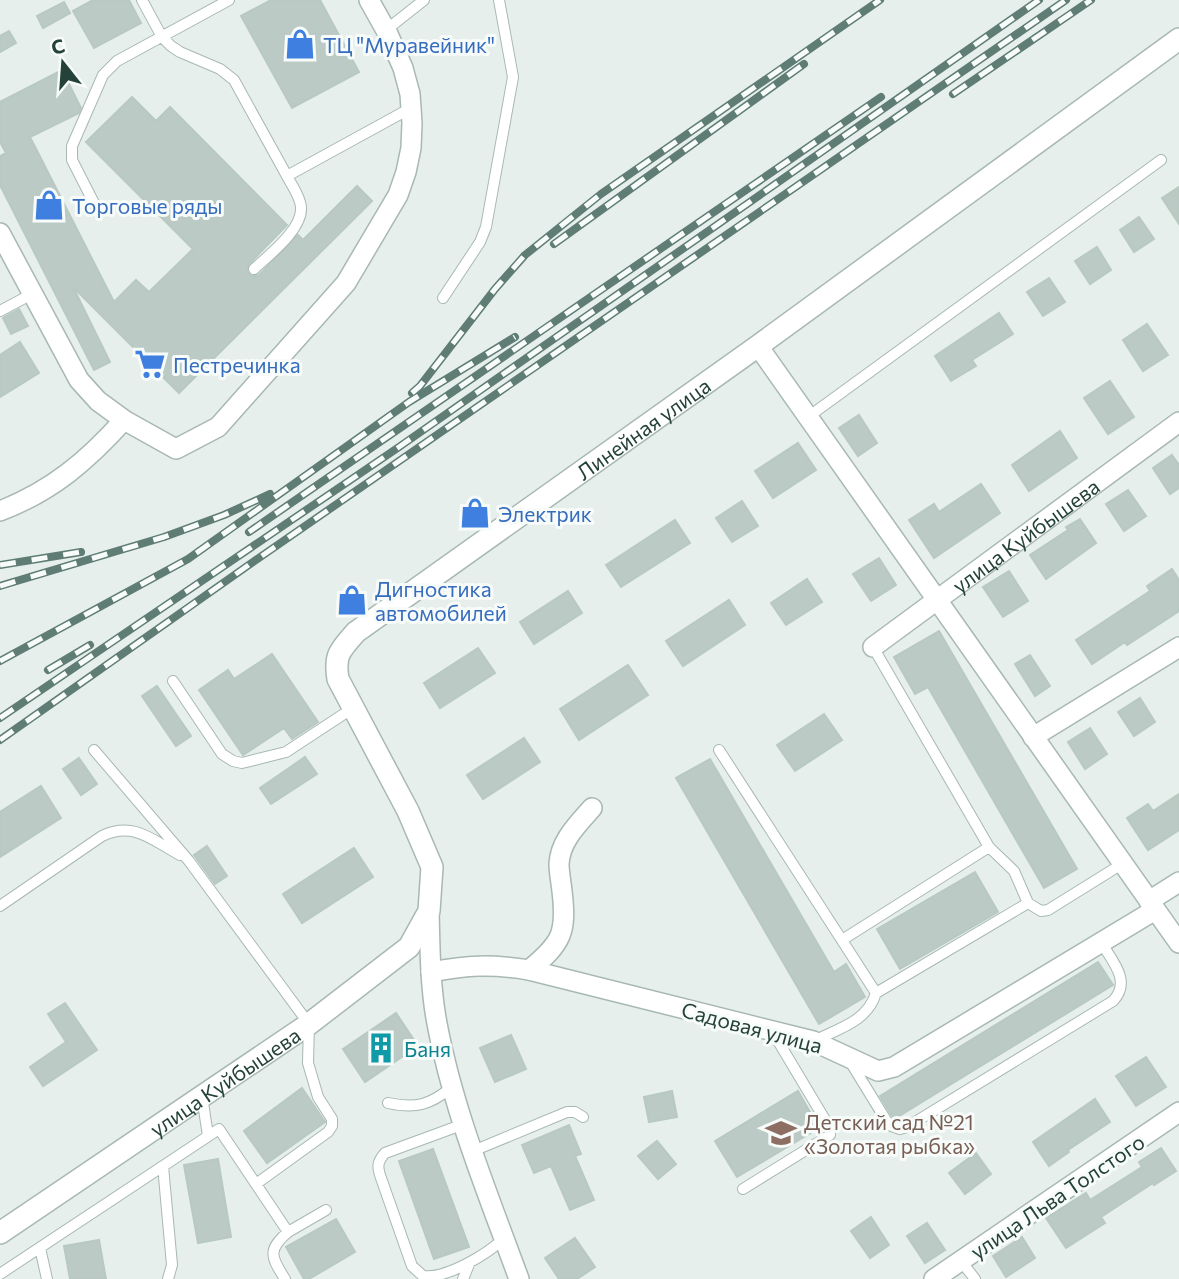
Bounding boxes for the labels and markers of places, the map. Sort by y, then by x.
shop icon: ТЦ "Муравейник" [283,27,317,61]
place label: ТЦ "Муравейник" [323,32,495,57]
shop icon: Торговые ряды [32,188,66,222]
place label: Торговые ряды [72,193,223,218]
supermarket icon: Пестречинка [133,347,167,381]
place label: Пестречинка [173,352,301,377]
shop icon: Электрик [458,496,492,530]
place label: Электрик [498,501,592,526]
place label: Дигностика автомобилей [375,576,507,625]
shop icon: Дигностика автомобилей [335,583,369,617]
building icon: Баня [364,1031,398,1065]
place label: Баня [404,1036,451,1061]
place label: Детский сад №21 «Золотая рыбка» [804,1109,975,1158]
school or university icon: Детский сад №21 «Золотая рыбка» [764,1116,798,1150]

